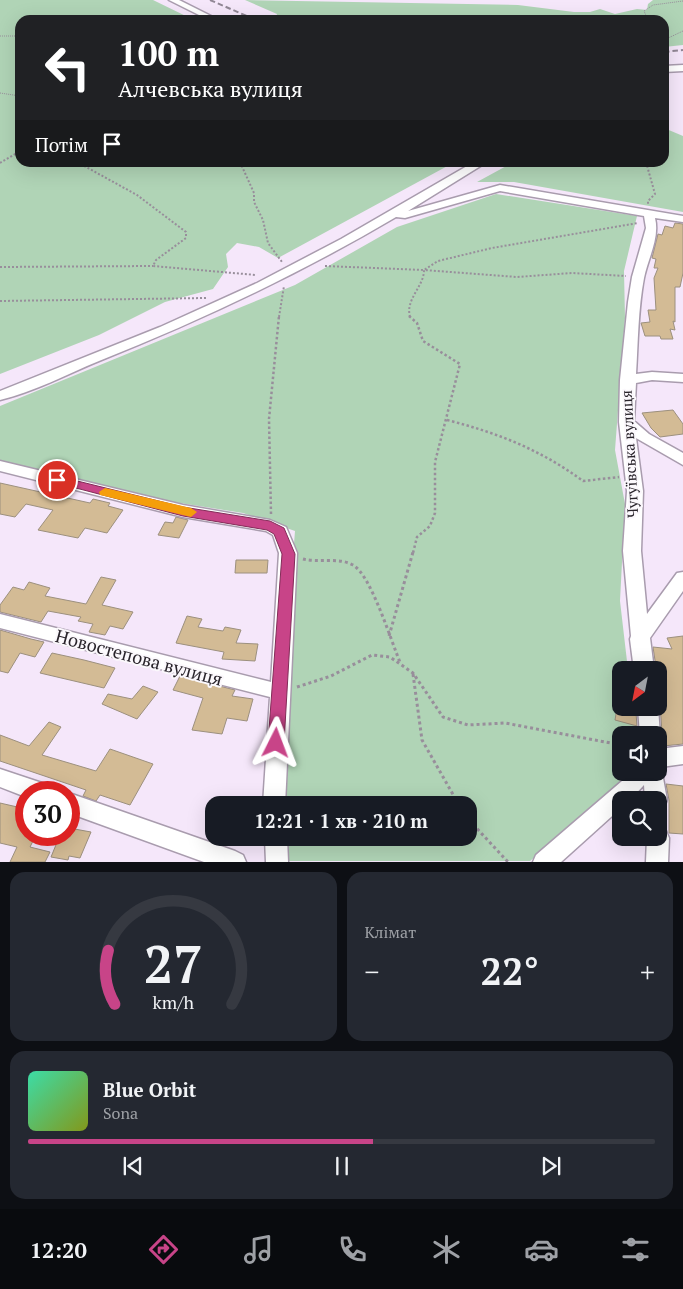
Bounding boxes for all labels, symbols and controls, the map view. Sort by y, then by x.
text: 100 m [118,30,219,76]
icon: left [35,35,100,100]
text: Алчевська вулиця [118,74,303,103]
icon: arrive [98,130,126,158]
text: Потім [35,132,88,157]
street label: Чугуївська вулиця [616,390,642,518]
pin [36,459,78,501]
icon: arrive [43,466,71,494]
street label: Новостепова вулиця [53,623,225,691]
north arrow [612,661,668,716]
map controls [612,661,667,846]
position arrow [249,716,301,768]
button: sound [612,726,667,781]
speed limit sign: 30 [15,781,80,846]
button: search [612,791,667,846]
text: 12:21 · 1 хв · 210 m [254,808,428,833]
text: Клімат [365,921,416,943]
text: 27 [144,929,203,998]
text: 22° [480,946,539,996]
text: − [365,953,379,990]
text: + [640,953,655,990]
text: km/h [153,990,194,1014]
text: Blue Orbit [103,1077,196,1102]
text: Sona [103,1102,138,1124]
icon: previous [119,1152,147,1180]
icon: pause [328,1152,356,1180]
icon: next [537,1152,565,1180]
icon: directions [146,1232,181,1267]
icon: music [241,1232,276,1267]
icon: phone [335,1232,370,1267]
icon: climate [429,1232,464,1267]
icon: car [524,1232,559,1267]
icon: filters [618,1232,653,1267]
text: 12:20 [30,1235,87,1264]

